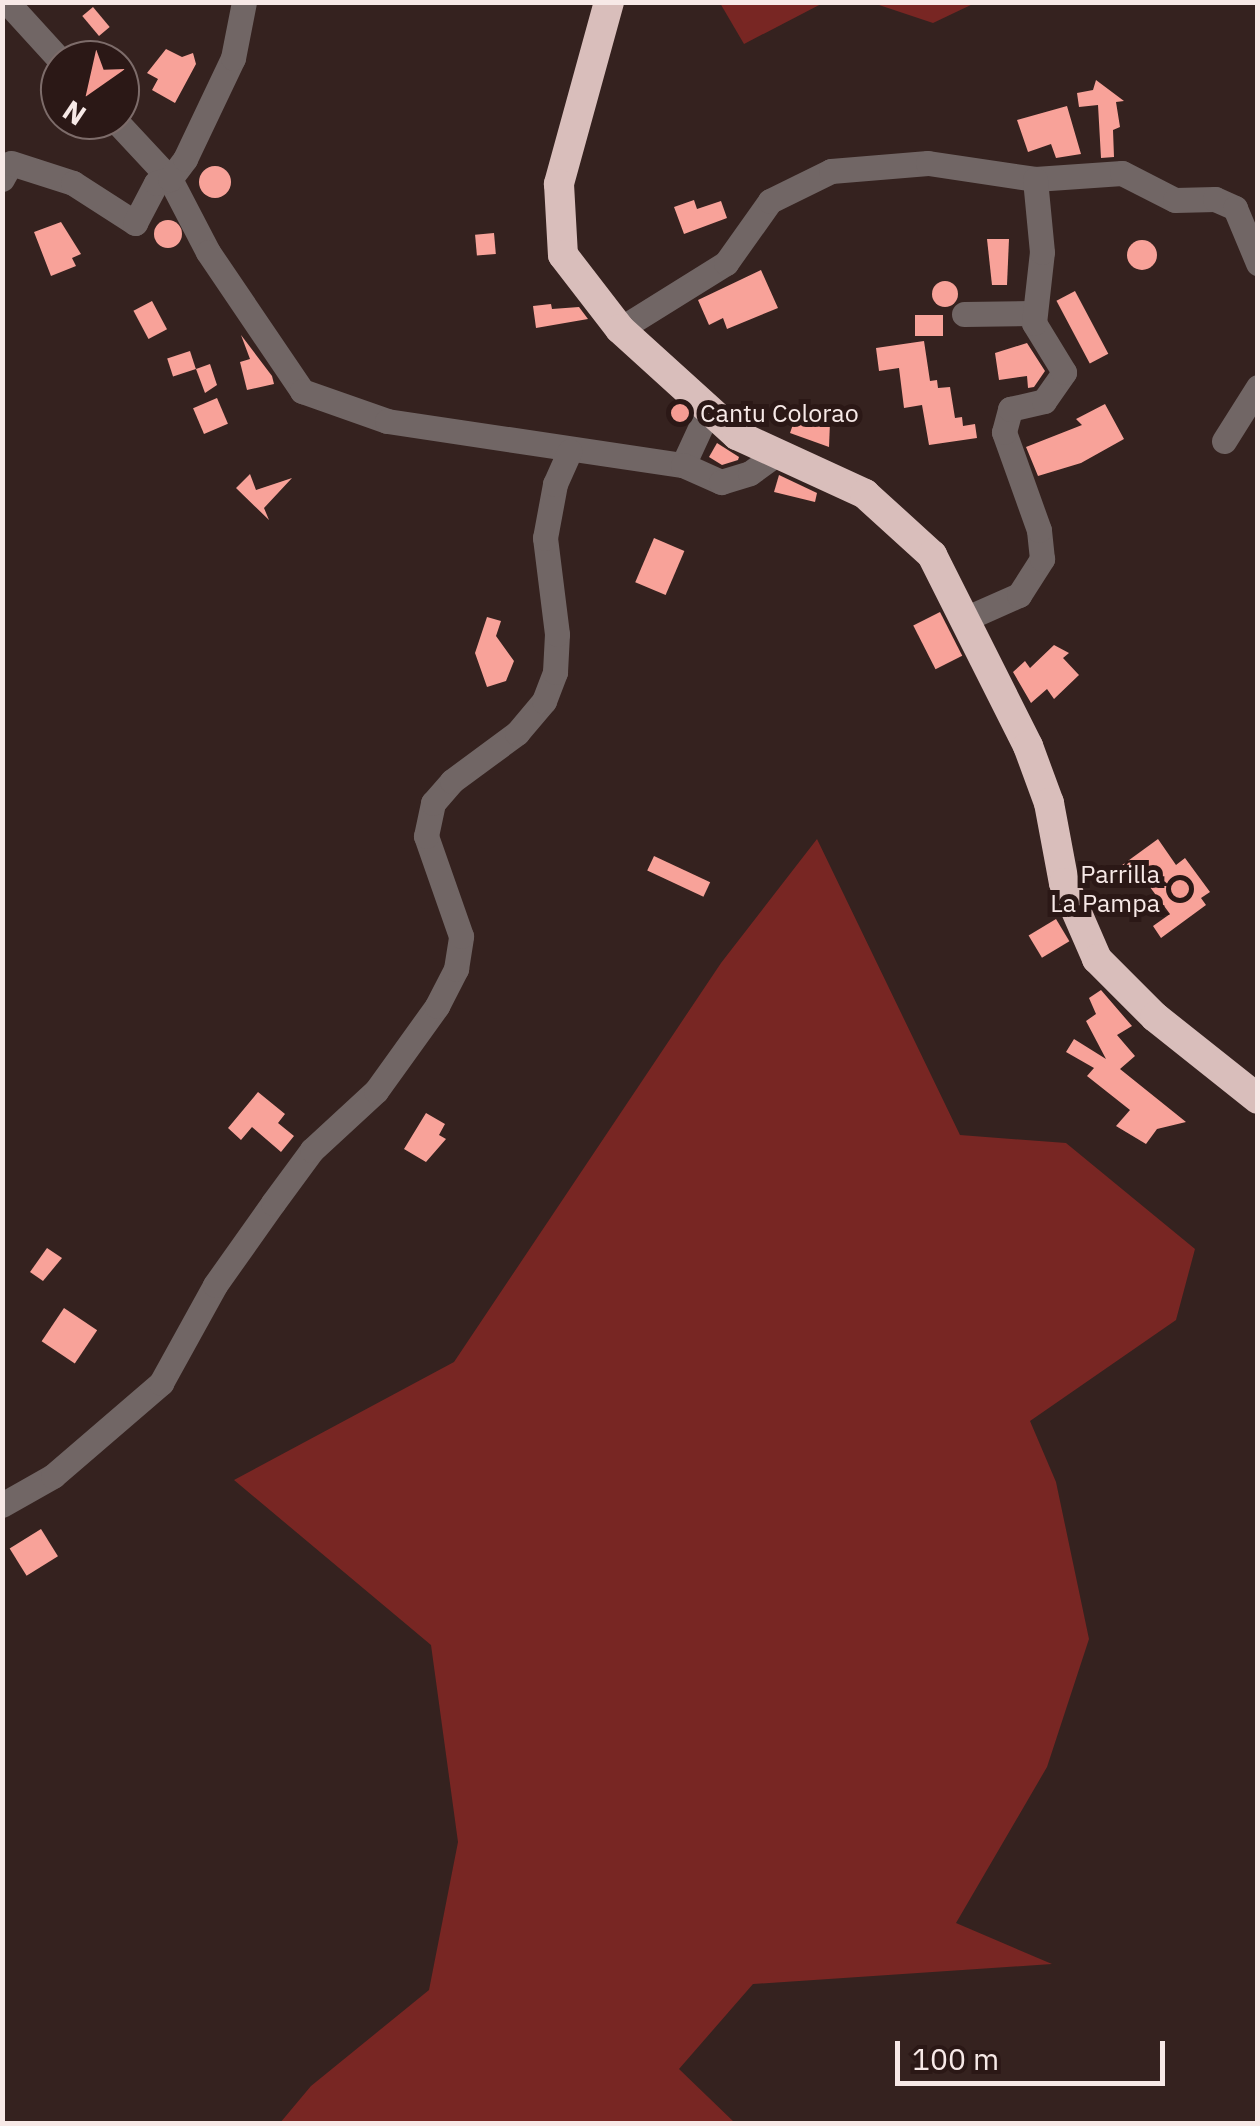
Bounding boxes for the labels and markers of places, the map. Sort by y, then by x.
place label: Cantu Colorao [700,398,859,428]
marker: Cantu Colorao [669,402,691,424]
place label: Parrilla La Pampa [1050,860,1160,919]
marker: Parrilla La Pampa [1169,878,1191,900]

